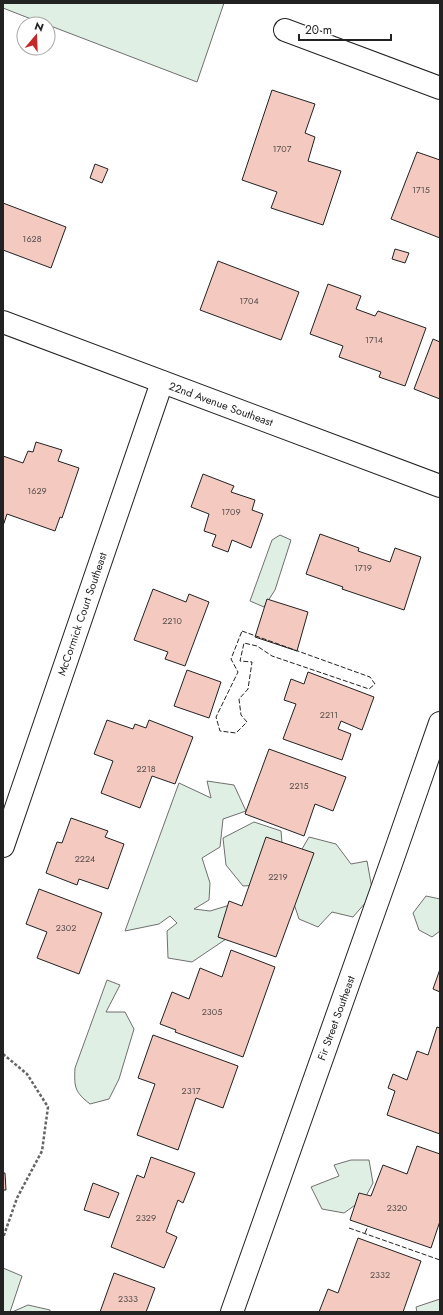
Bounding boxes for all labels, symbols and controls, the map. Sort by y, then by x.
north arrow [16,16,56,56]
scale bar [299,16,391,42]
text: N [33,18,46,36]
text: 20 m [305,21,332,39]
house number: 1707 [273,142,292,155]
house number: 1715 [412,183,430,196]
house number: 1628 [22,232,42,245]
house number: 1704 [239,294,259,307]
house number: 1714 [365,333,383,346]
street label: 22nd Avenue Southeast [167,378,276,430]
house number: 1629 [27,484,47,497]
house number: 1709 [221,505,241,518]
street label: McCormick Court Southeast [53,550,111,678]
house number: 1719 [354,561,372,574]
house number: 2210 [162,614,182,627]
house number: 2211 [320,708,338,721]
house number: 2218 [136,762,156,775]
house number: 2215 [289,779,309,792]
house number: 2224 [75,852,95,865]
house number: 2219 [268,870,288,883]
house number: 2302 [56,921,76,934]
street label: Fir Street Southeast [313,973,359,1063]
house number: 2305 [202,1005,222,1018]
house number: 2317 [182,1084,201,1097]
house number: 2320 [387,1201,408,1214]
house number: 2329 [136,1211,156,1224]
house number: 2332 [370,1268,390,1281]
house number: 2333 [118,1292,138,1305]

